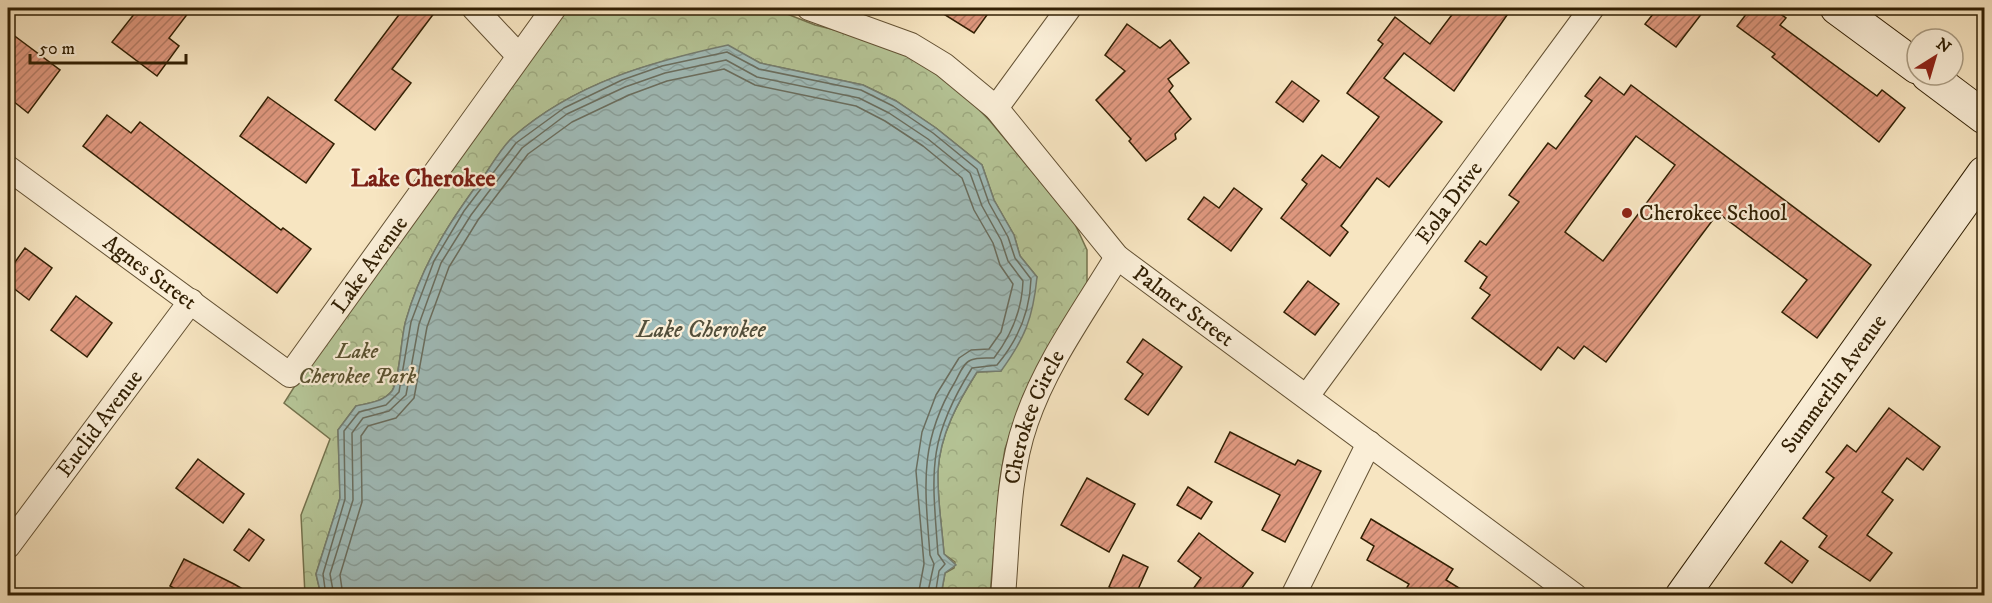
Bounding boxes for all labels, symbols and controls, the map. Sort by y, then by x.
scale bar [30,27,186,65]
north arrow [1905,27,1965,87]
text: N [1932,34,1955,58]
text: 50 m [39,38,75,60]
street label: Eola Drive [1410,156,1488,249]
district label: Lake Cherokee [351,164,495,194]
place label: Cherokee School [1639,200,1787,227]
marker: Cherokee School [1620,206,1634,220]
street label: Lake Avenue [326,211,414,318]
street label: Agnes Street [98,229,202,315]
street label: Palmer Street [1127,260,1239,352]
street label: Summerlin Avenue [1775,309,1892,458]
water label: Lake Cherokee [634,315,766,345]
park label: Lake Cherokee Park [298,338,417,390]
street label: Cherokee Circle [999,345,1070,486]
street label: Euclid Avenue [51,364,148,482]

